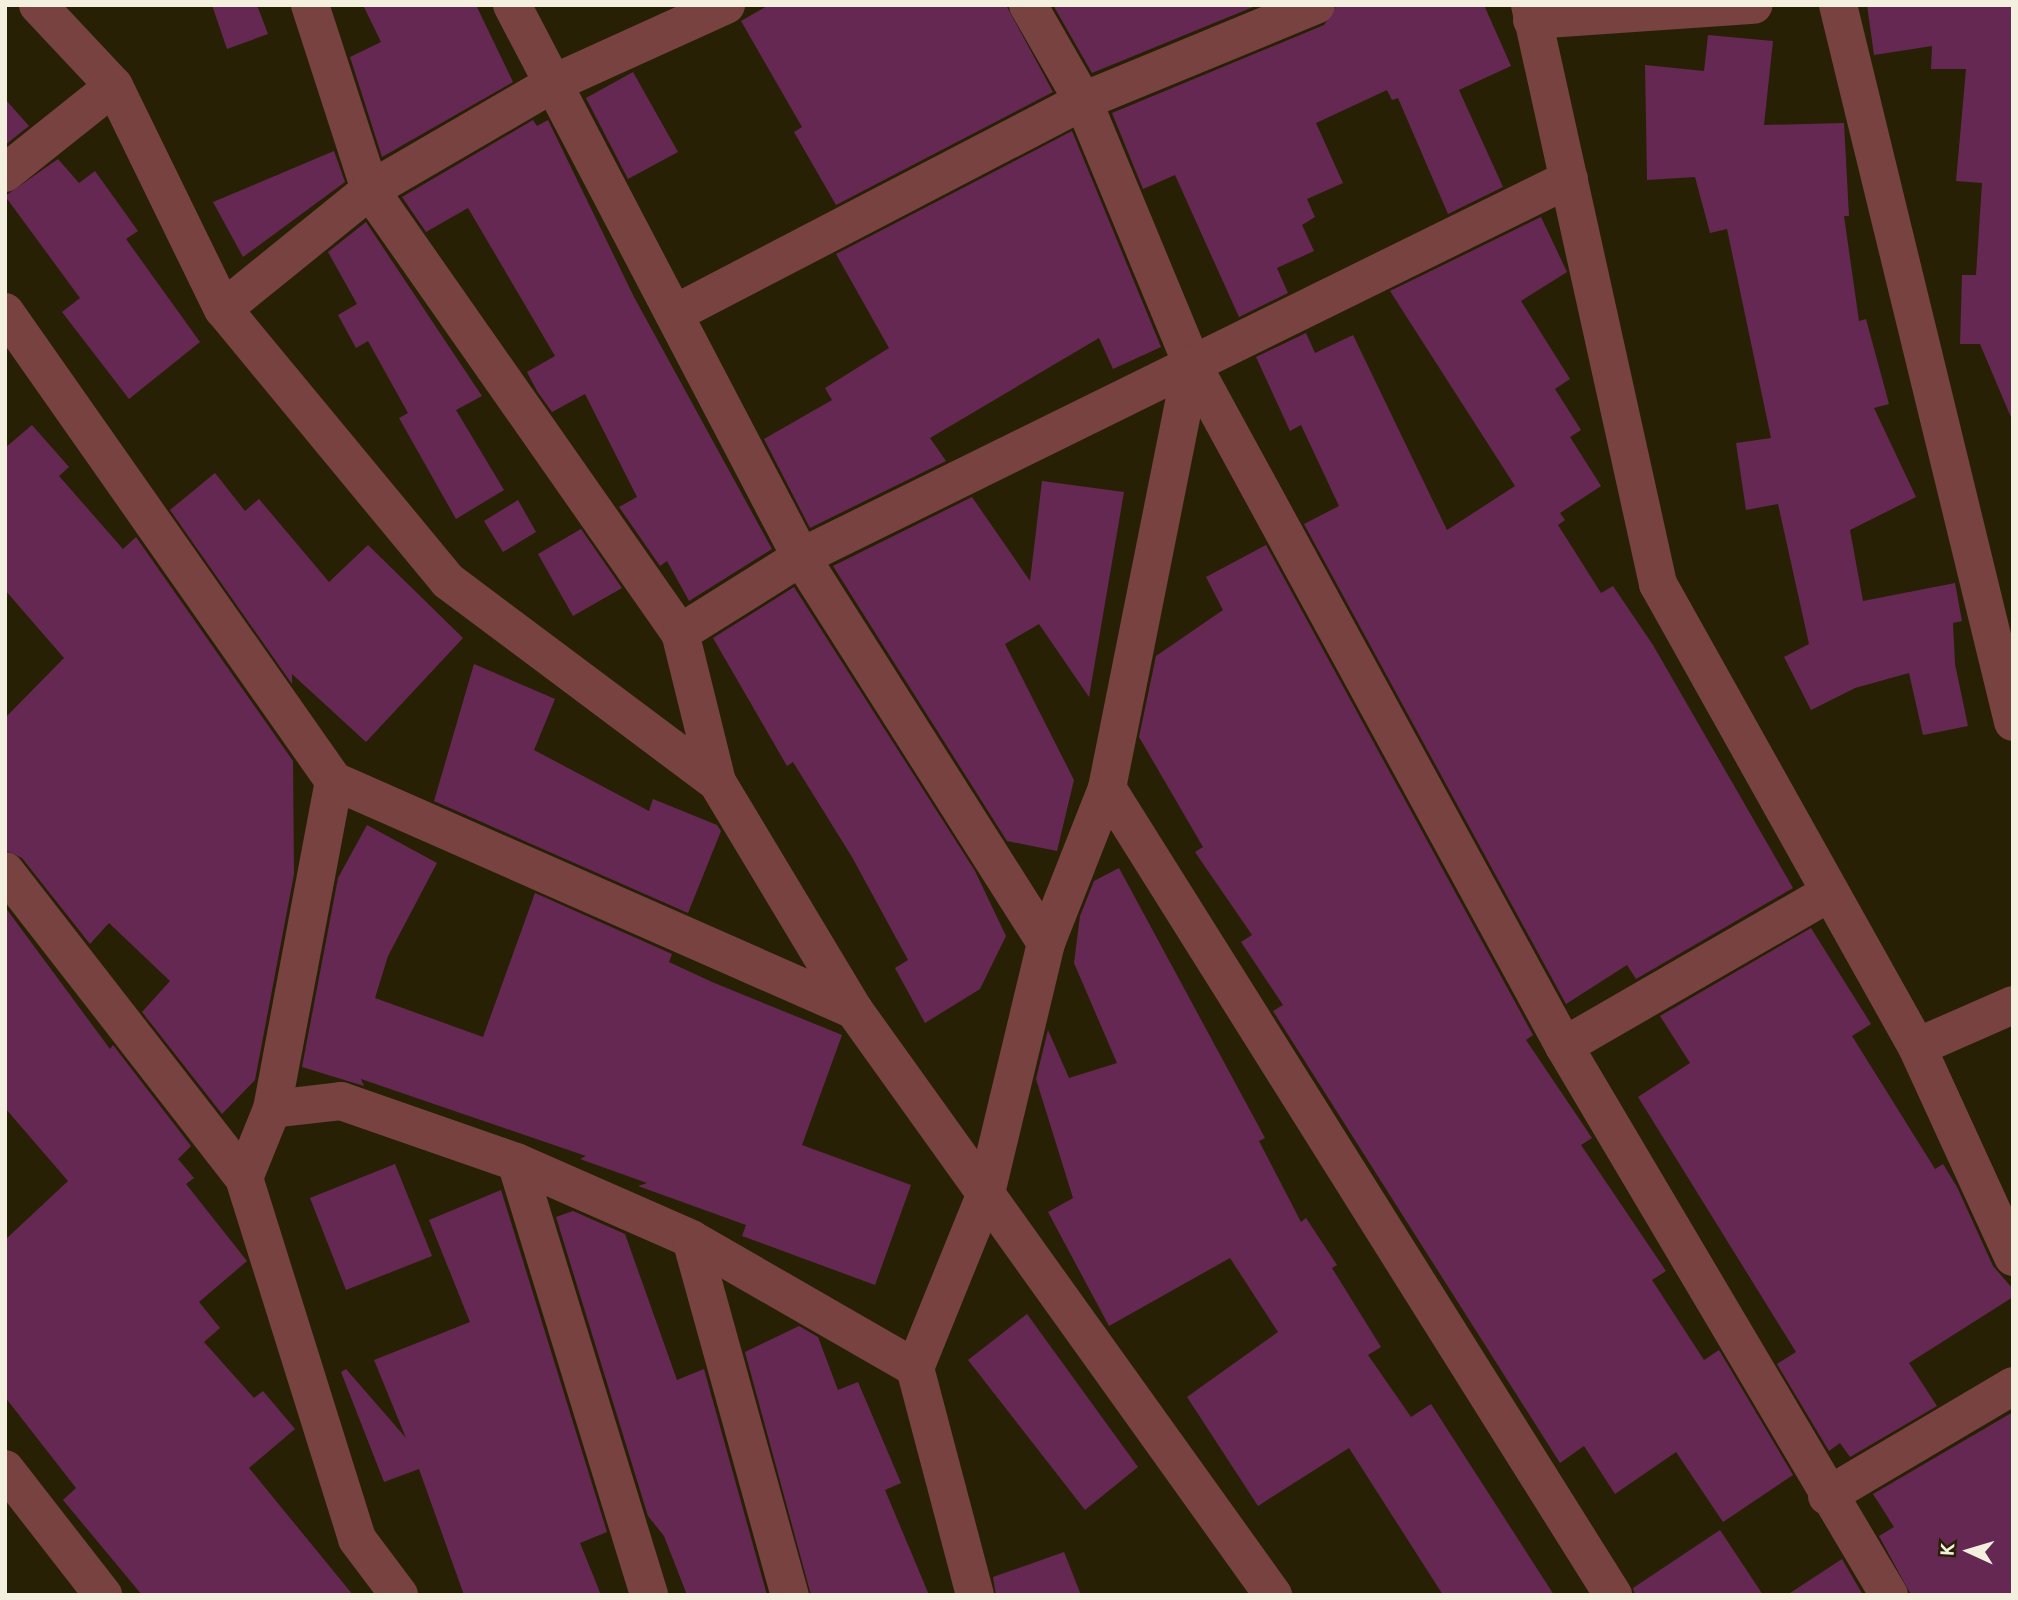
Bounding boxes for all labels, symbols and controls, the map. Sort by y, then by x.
north arrow [1934,1516,2004,1586]
text: K [1936,1542,1959,1557]

